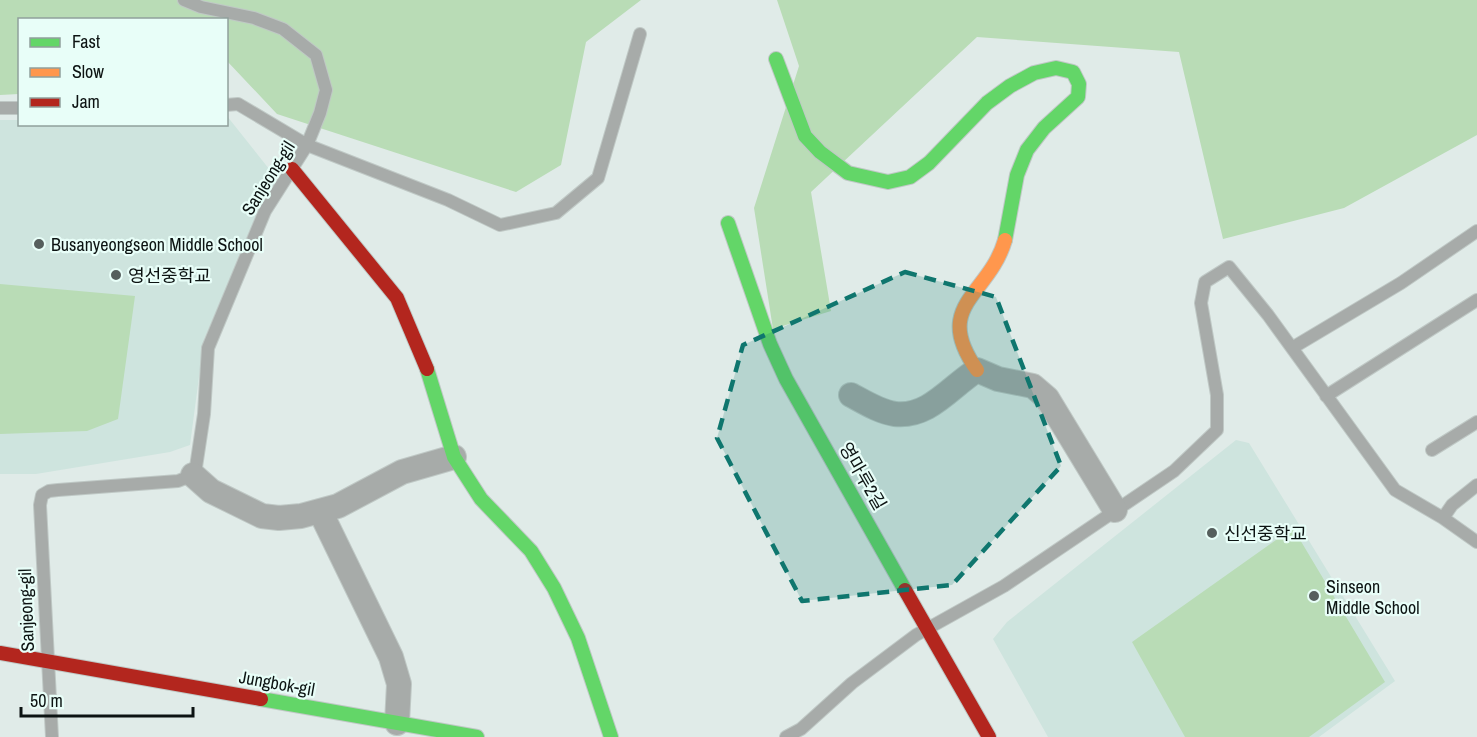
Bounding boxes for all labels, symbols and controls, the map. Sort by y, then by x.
legend [18,18,228,126]
text: Fast [72,29,100,54]
text: Slow [72,59,104,84]
text: Jam [72,89,100,114]
street label: Sanjeong-gil [235,136,301,220]
place label: Busanyeongseon Middle School [51,232,263,257]
marker: Busanyeongseon Middle School [32,237,46,251]
place label: 영선중학교 [128,263,211,288]
marker: 영선중학교 [109,268,123,282]
street label: 영마루2길 [834,438,892,514]
place label: 신선중학교 [1224,521,1307,546]
marker: 신선중학교 [1205,526,1219,540]
street label: Sanjeong-gil [12,568,40,652]
place label: Sinseon Middle School [1326,574,1420,620]
marker: Sinseon Middle School [1307,589,1321,603]
street label: Jungbok-gil [237,664,317,702]
scale bar [21,680,194,718]
text: 50 m [30,688,63,713]

